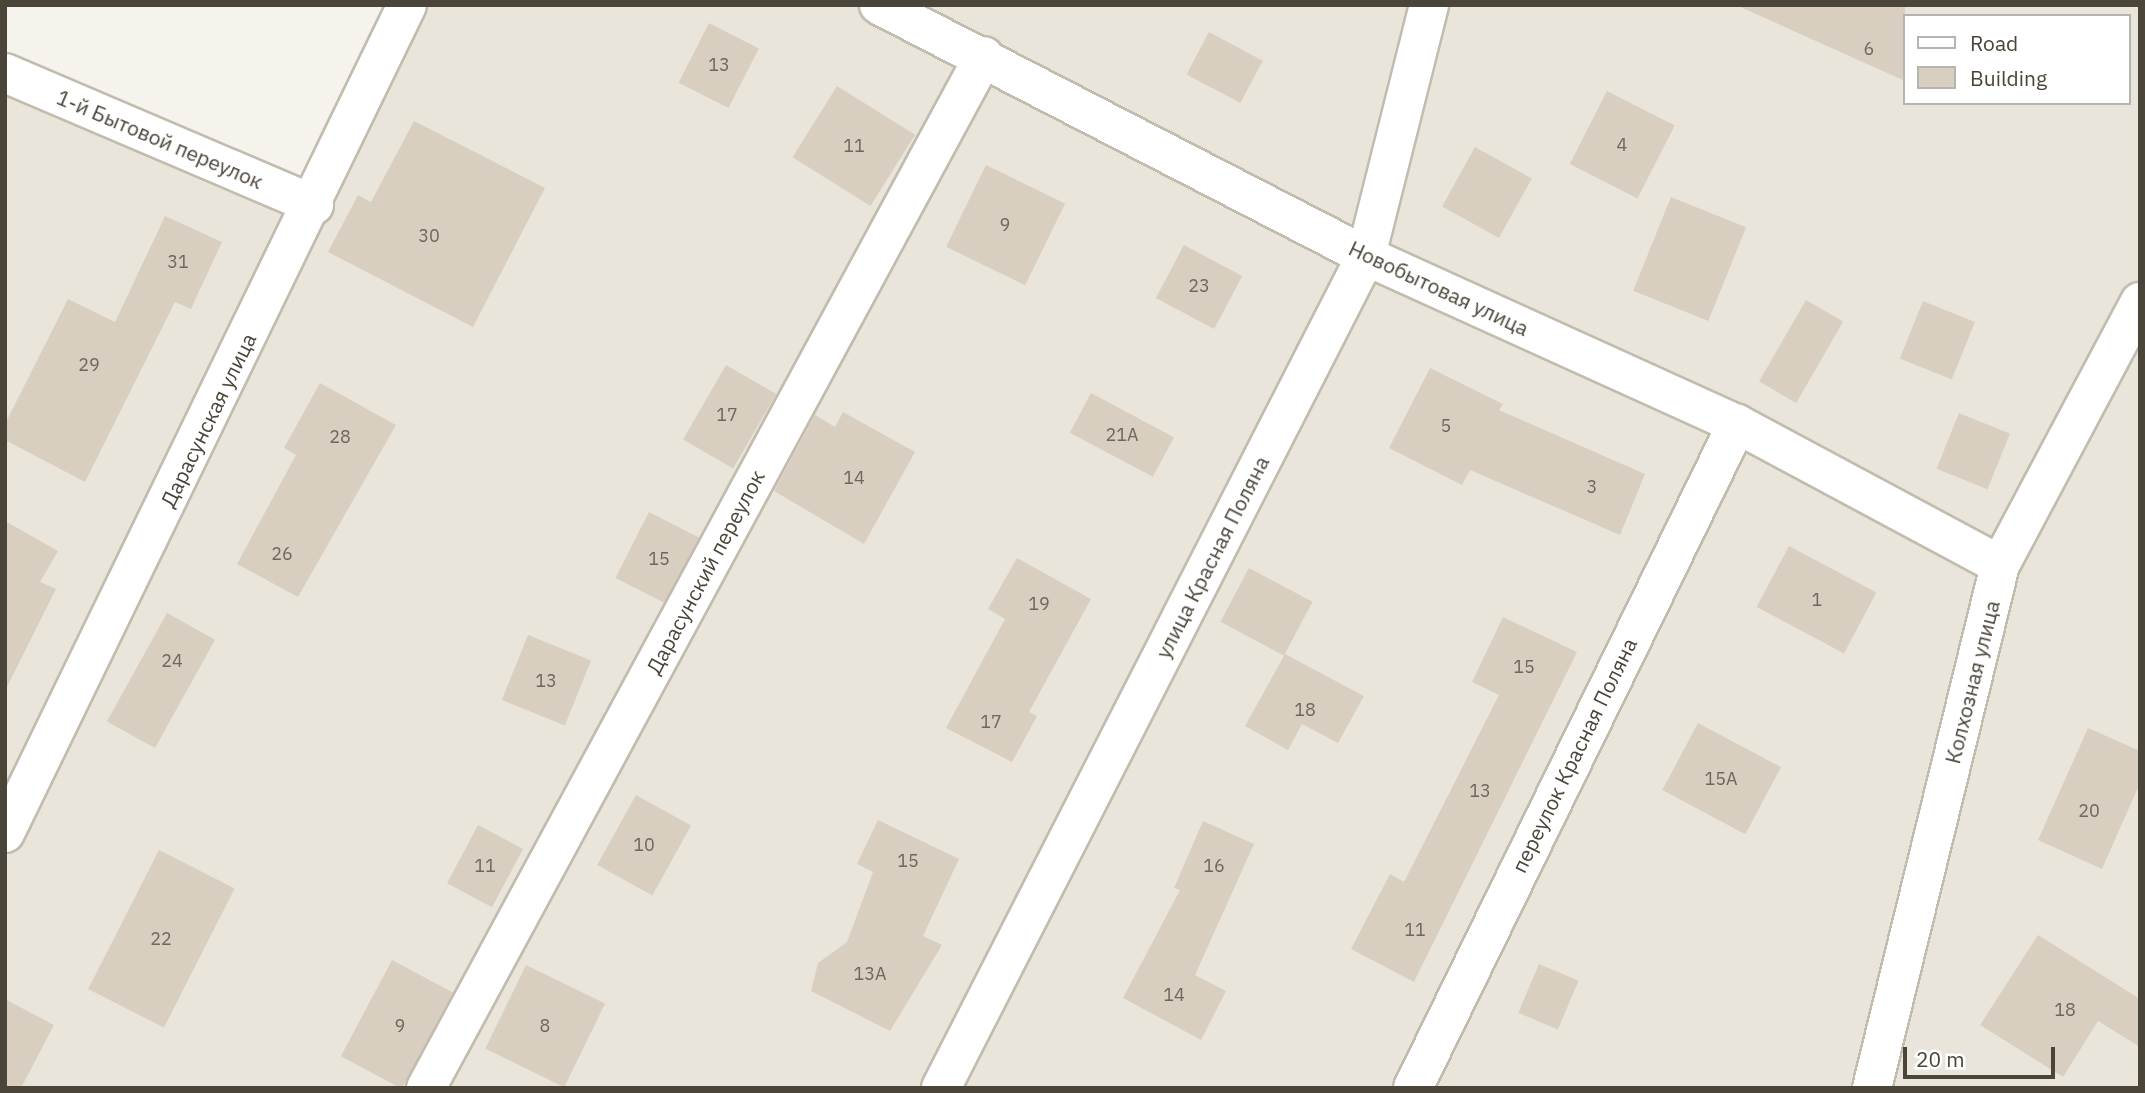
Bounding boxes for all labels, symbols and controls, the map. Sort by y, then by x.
legend [1904,14,2131,105]
text: Road [1970,29,2018,57]
house number: 6 [1864,38,1874,60]
house number: 13 [708,54,730,76]
text: Building [1970,64,2047,92]
street label: 1-й Бытовой переулок [53,84,267,194]
house number: 4 [1617,134,1627,156]
house number: 11 [843,135,865,157]
house number: 9 [1000,214,1010,236]
house number: 30 [418,225,440,247]
street label: Новобытовая улица [1345,235,1533,341]
house number: 31 [167,251,189,273]
house number: 23 [1188,275,1210,297]
street label: Дарасунская улица [155,329,261,511]
house number: 29 [78,354,100,376]
house number: 17 [716,404,738,426]
house number: 5 [1441,415,1451,437]
house number: 21А [1105,424,1139,446]
house number: 28 [329,426,351,448]
street label: улица Красная Поляна [1150,452,1274,662]
street label: Дарасунский переулок [641,466,769,678]
house number: 14 [843,467,865,489]
house number: 3 [1587,476,1597,498]
house number: 26 [271,543,293,565]
house number: 15 [648,548,670,570]
house number: 1 [1812,589,1822,611]
house number: 19 [1028,593,1050,615]
street label: Колхозная улица [1940,598,2004,766]
street label: переулок Красная Поляна [1506,634,1642,876]
house number: 24 [161,650,183,672]
house number: 15 [1513,656,1535,678]
house number: 13 [535,670,557,692]
house number: 18 [1294,699,1316,721]
house number: 17 [980,711,1002,733]
house number: 15А [1704,768,1738,790]
house number: 13 [1469,780,1491,802]
house number: 20 [2078,800,2100,822]
house number: 10 [633,834,655,856]
house number: 15 [897,850,919,872]
house number: 11 [474,855,496,877]
house number: 16 [1203,855,1225,877]
house number: 11 [1404,919,1426,941]
house number: 22 [150,928,172,950]
house number: 13А [853,963,887,985]
house number: 14 [1163,984,1185,1006]
house number: 18 [2054,999,2076,1021]
house number: 9 [395,1015,405,1037]
house number: 8 [540,1015,550,1037]
scale bar [1907,1034,2059,1078]
text: 20 m [1916,1045,1965,1073]

